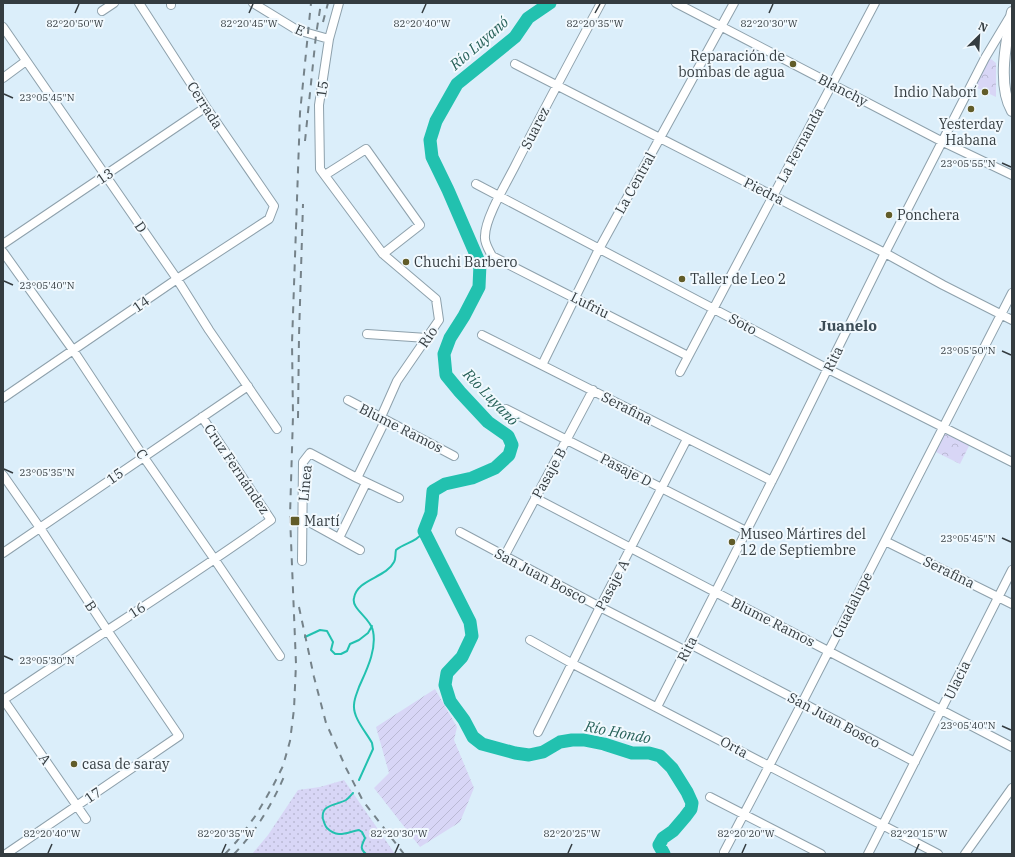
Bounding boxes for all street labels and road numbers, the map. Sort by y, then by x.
street label: E [292,20,308,40]
street label: Blanchy [815,70,871,110]
street label: Cerrada [183,78,227,132]
street label: 15 [312,79,332,99]
street label: Suarez [517,104,553,152]
street label: La Fernanda [773,104,828,186]
street label: La Central [611,149,659,217]
street label: 13 [93,164,117,188]
street label: Piedra [741,173,788,209]
street label: D [131,218,151,236]
street label: Lufriu [568,288,613,322]
street label: 14 [129,292,153,316]
street label: Soto [726,309,760,339]
street label: Río [414,323,442,351]
street label: Rita [819,343,847,375]
street label: Serafina [598,388,656,429]
street label: Blume Ramos [356,399,446,457]
street label: Cruz Fernández [200,420,274,518]
street label: C [132,445,152,463]
street label: Pasaje B [528,445,570,501]
street label: Pasaje D [597,449,655,491]
street label: Línea [294,463,316,502]
street label: 15 [103,464,127,488]
street label: San Juan Bosco [492,544,590,608]
street label: Serafina [920,552,978,592]
street label: Pasaje A [591,556,633,614]
street label: Guadalupe [828,569,876,641]
street label: Blume Ramos [728,593,818,651]
street label: B [81,597,101,615]
street label: 16 [125,598,149,622]
street label: Rita [673,633,701,665]
street label: Ulacia [940,657,974,703]
street label: San Juan Bosco [785,688,883,752]
street label: Orta [717,732,751,762]
street label: A [35,750,55,768]
street label: 17 [81,783,105,807]

